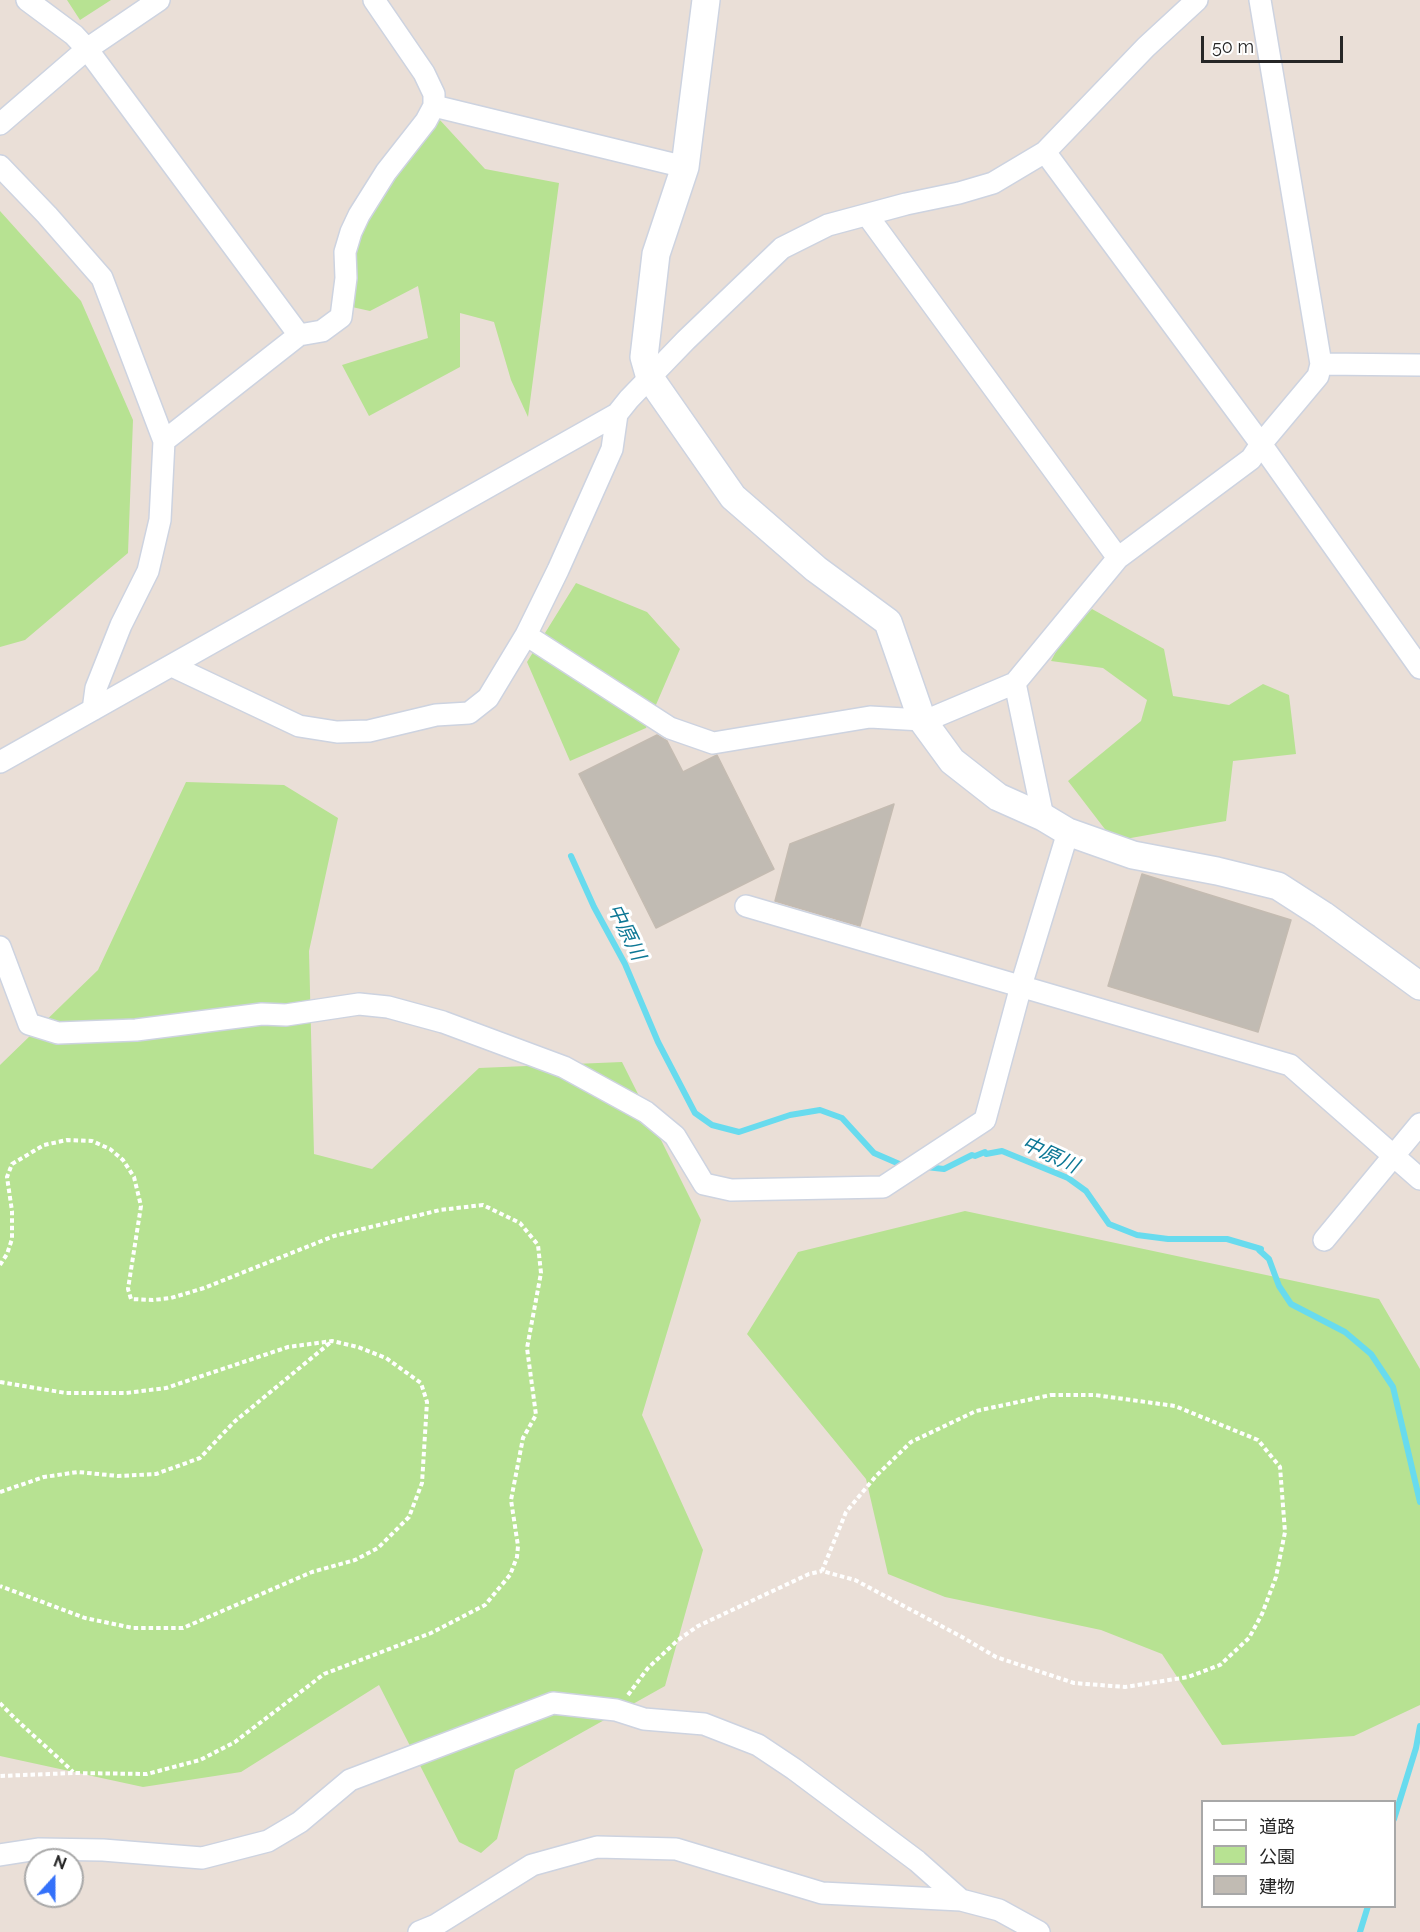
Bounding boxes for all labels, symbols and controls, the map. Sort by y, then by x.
scale bar [1204,24,1346,62]
text: 50 m [1212,36,1254,57]
water label: 中原川 [602,900,650,964]
water label: 中原川 [1018,1131,1082,1179]
legend [1201,1800,1396,1908]
text: 道路 [1259,1816,1295,1837]
text: 公園 [1259,1846,1295,1867]
north arrow [24,1848,84,1908]
text: N [51,1852,69,1874]
text: 建物 [1259,1876,1295,1897]

